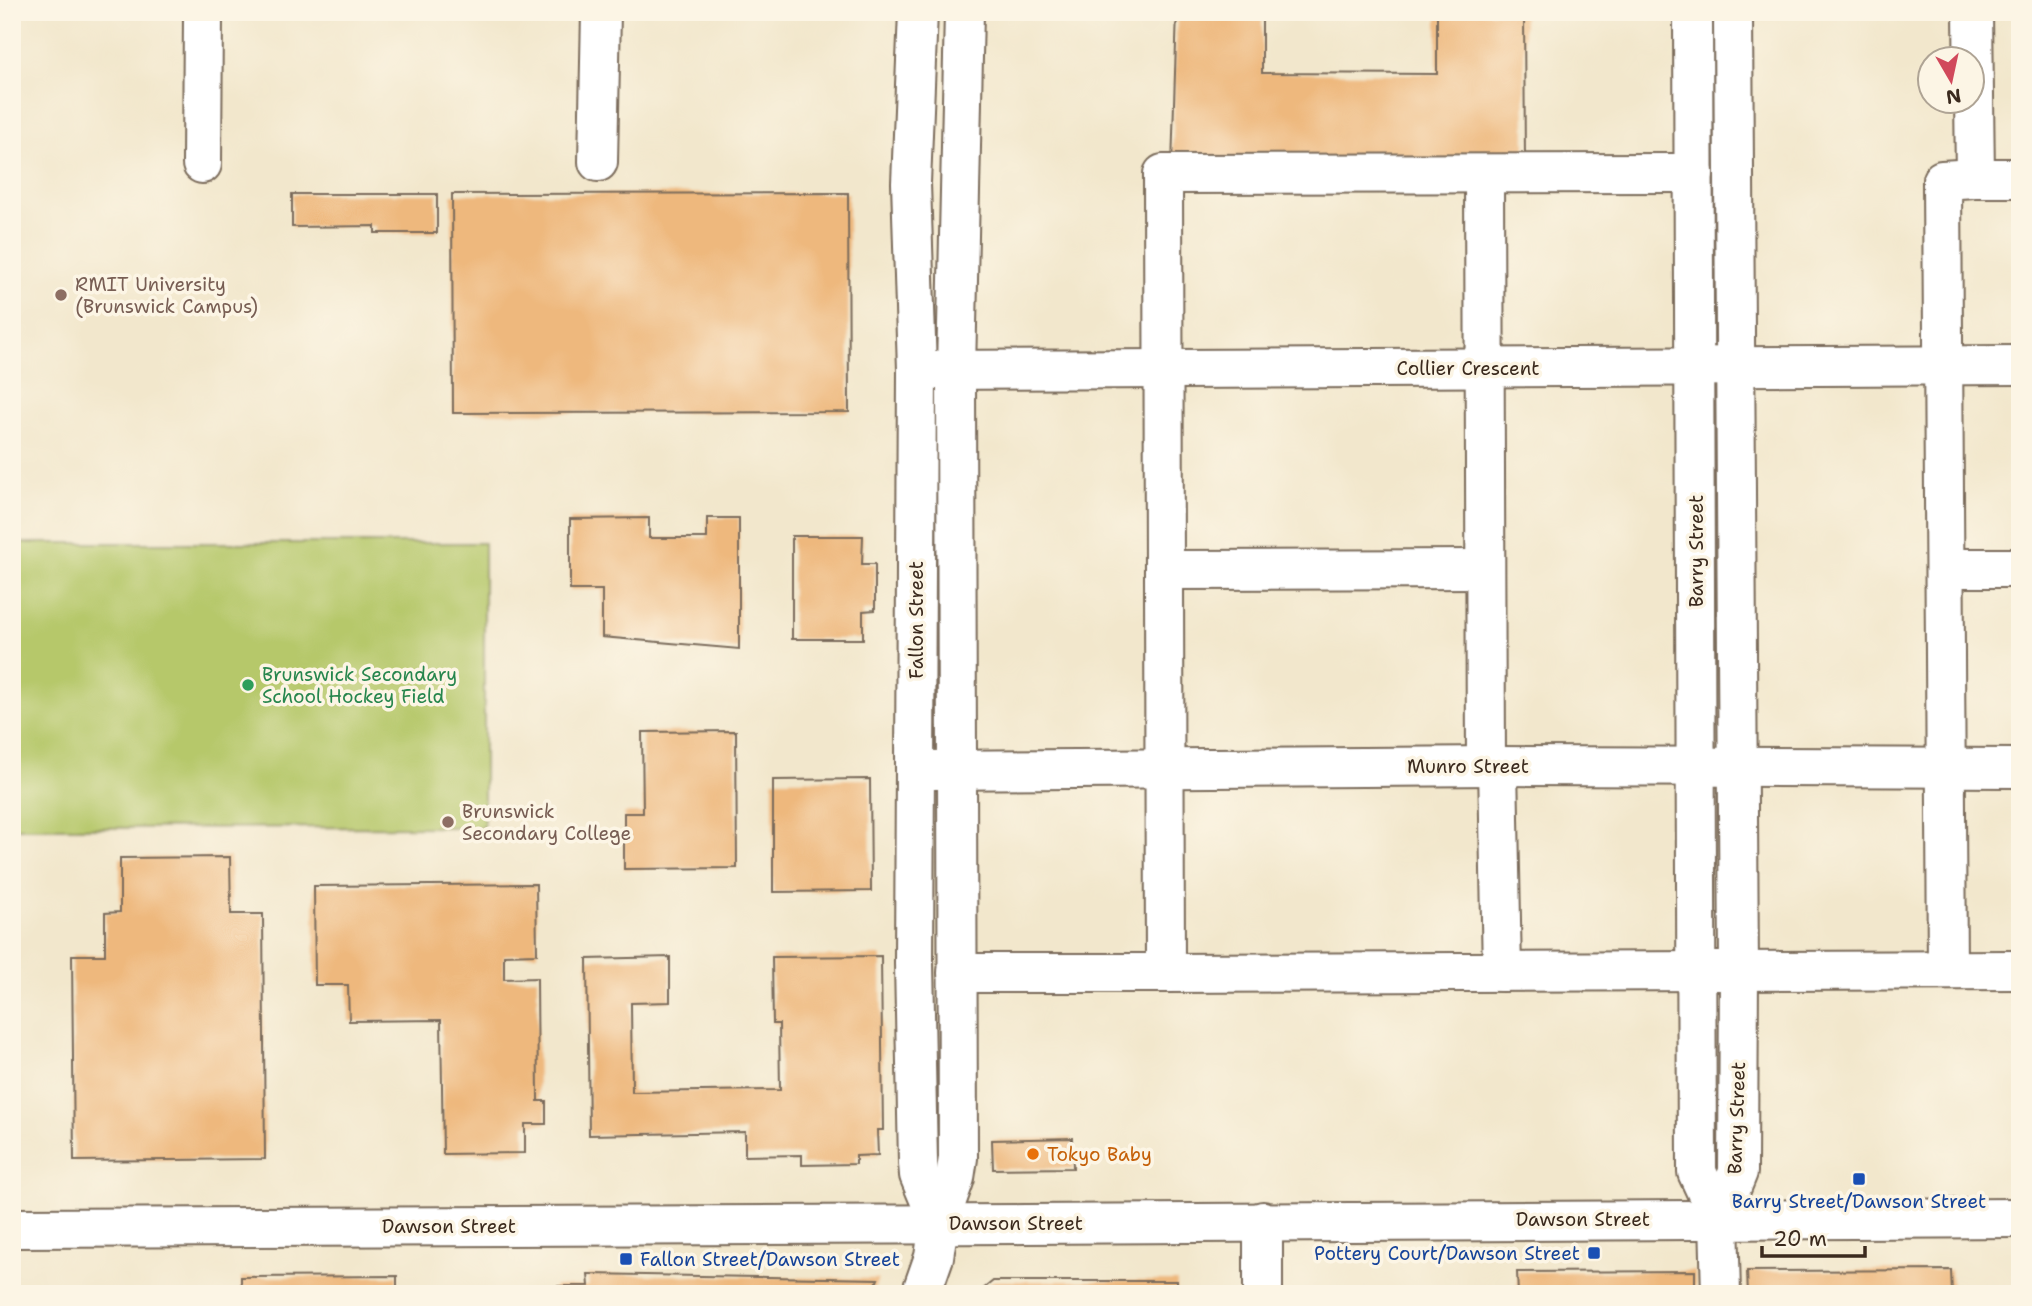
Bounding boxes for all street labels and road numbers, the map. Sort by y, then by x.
street label: Collier Crescent [1397,356,1539,381]
street label: Barry Street [1684,495,1709,607]
street label: Fallon Street [904,561,929,679]
street label: Munro Street [1407,754,1529,779]
street label: Barry Street [1722,1061,1751,1175]
street label: Dawson Street [1516,1207,1650,1232]
street label: Dawson Street [949,1211,1083,1236]
street label: Dawson Street [382,1214,516,1239]

